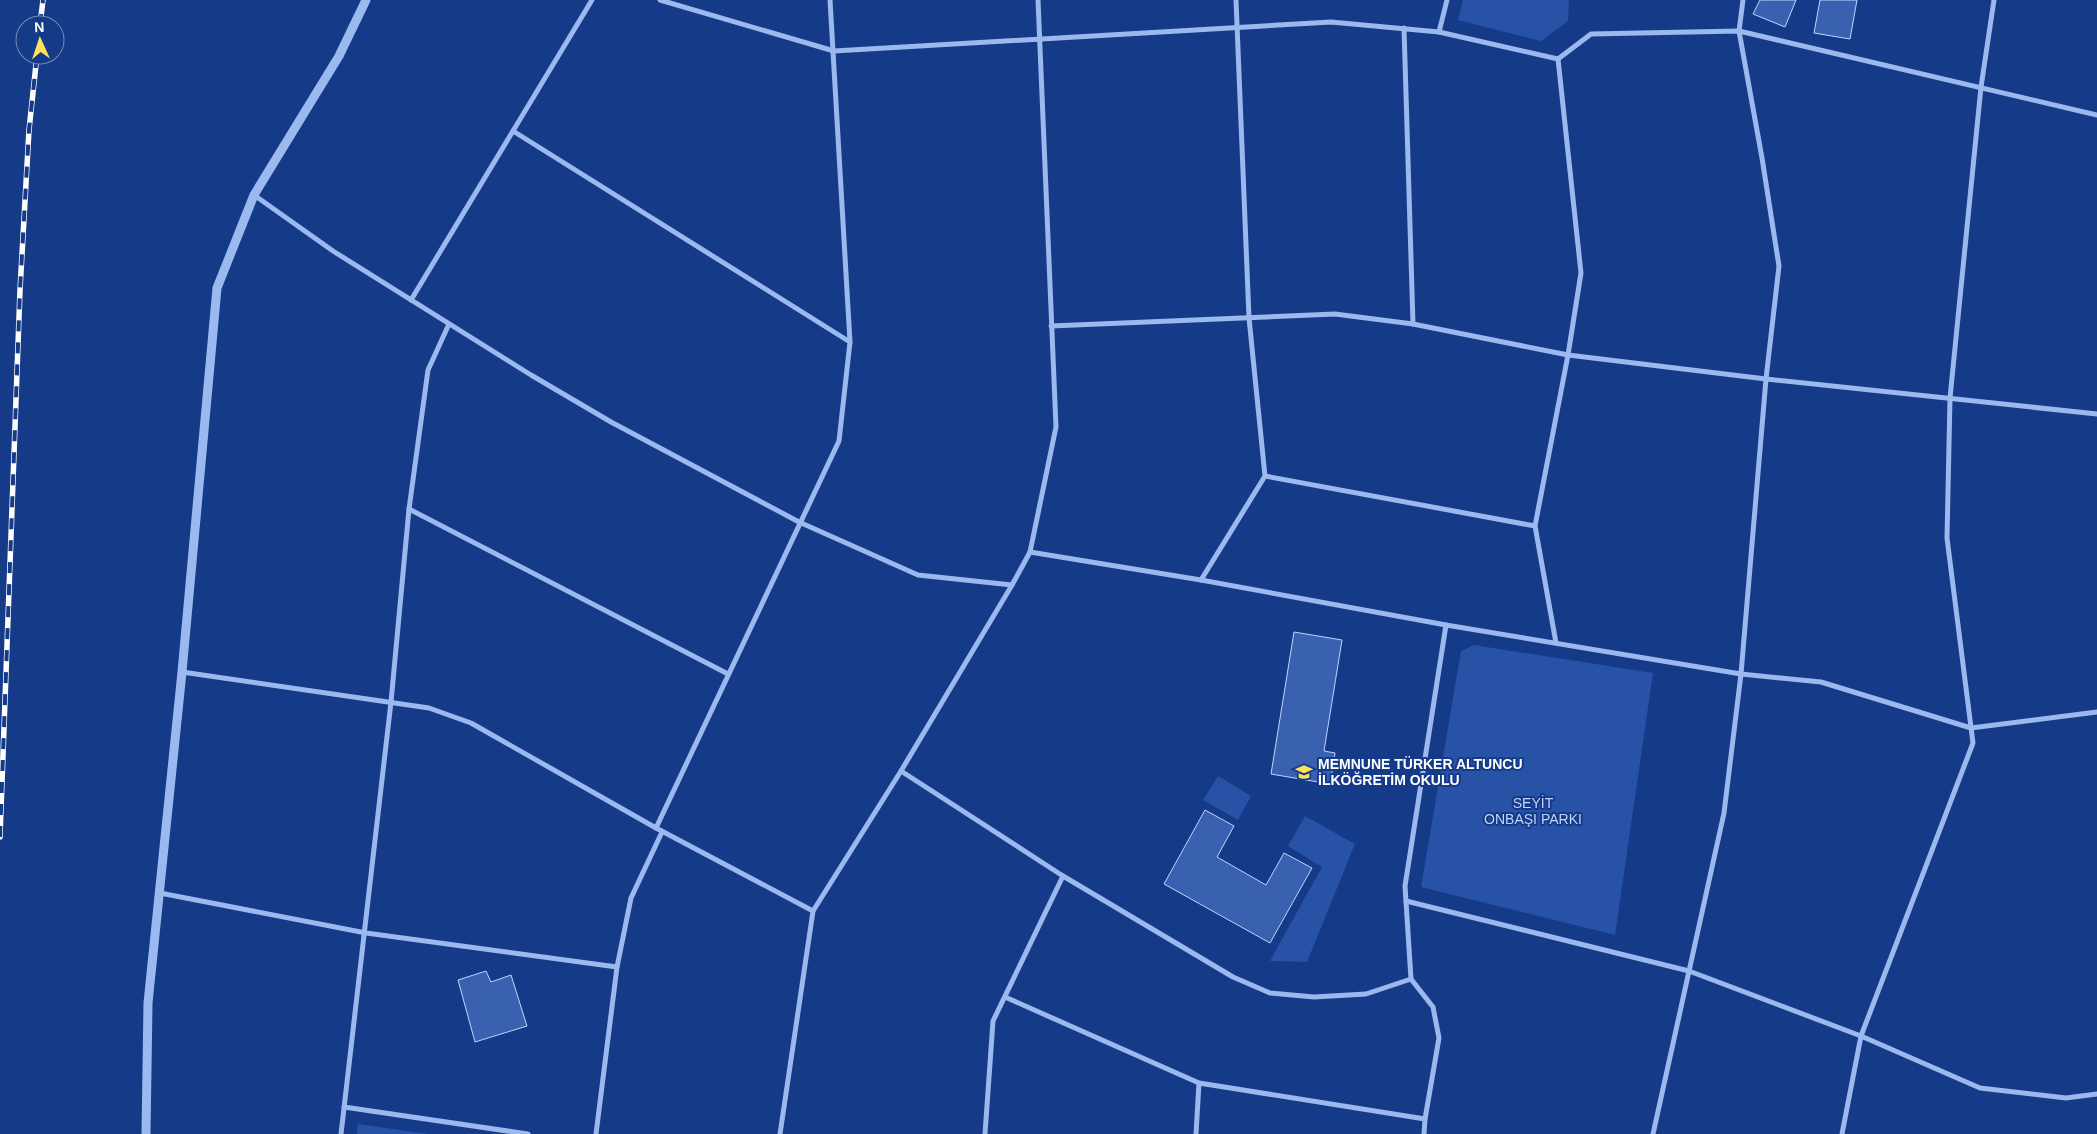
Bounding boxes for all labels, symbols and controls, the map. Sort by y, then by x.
north arrow [15,15,65,65]
text: N [34,19,45,35]
place label: MEMNUNE TÜRKER ALTUNCU İLKÖĞRETİM OKULU [1318,756,1523,788]
school or university icon: MEMNUNE TÜRKER ALTUNCU İLKÖĞRETİM OKULU [1294,762,1314,782]
park label: SEYİT ONBAŞI PARKI [1484,794,1582,827]

